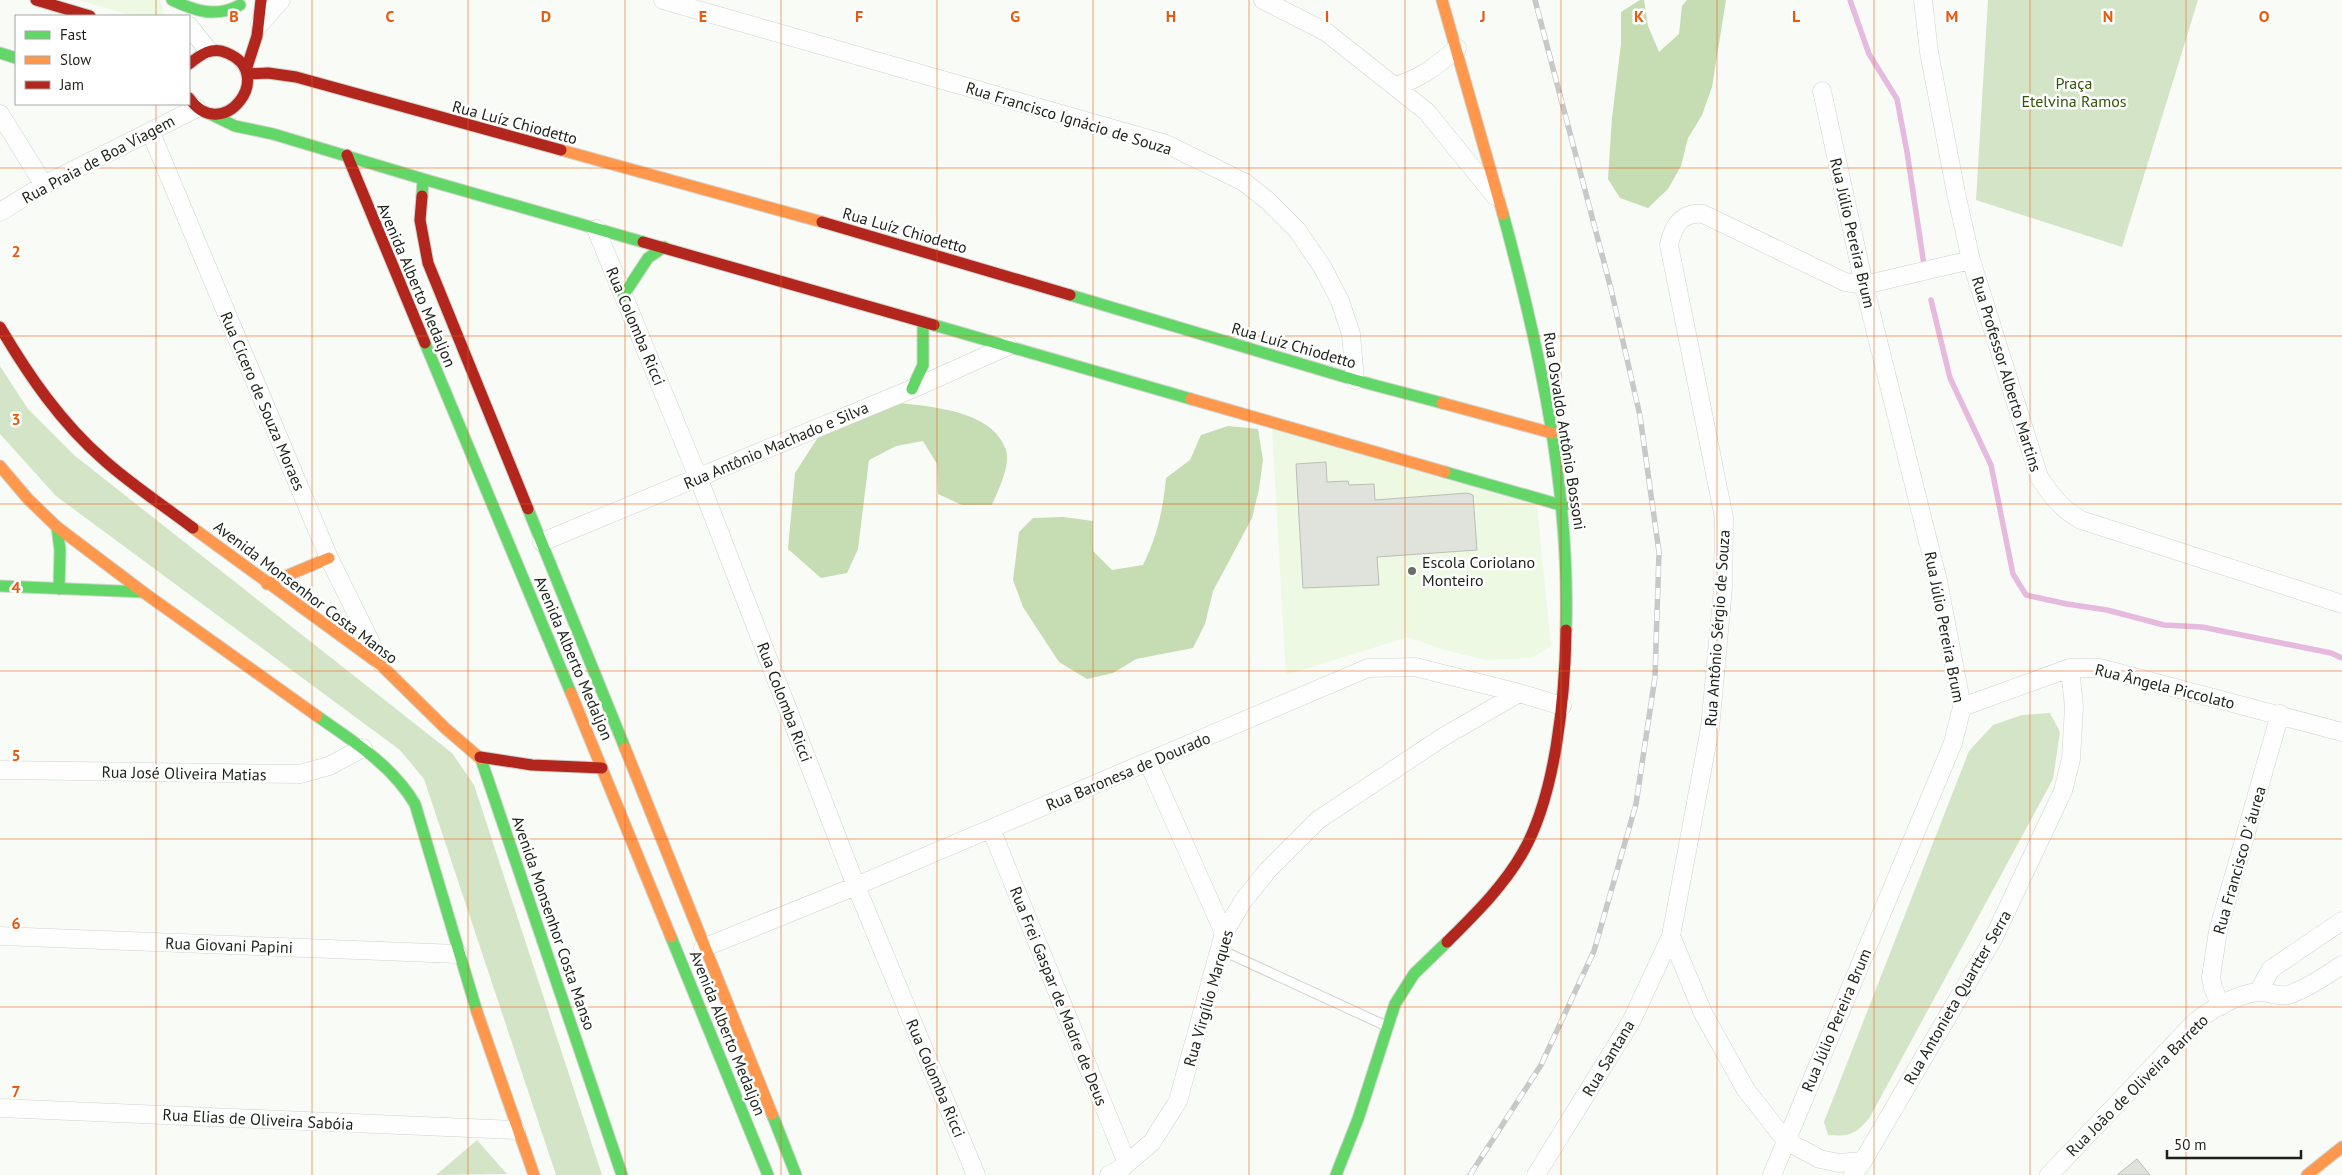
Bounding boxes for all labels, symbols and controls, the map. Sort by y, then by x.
text: B [229,6,239,26]
text: C [386,6,395,26]
text: D [541,6,551,26]
text: E [699,6,707,26]
text: F [855,6,863,26]
text: G [1010,6,1020,26]
text: H [1166,6,1176,26]
text: I [1325,6,1329,26]
text: J [1479,6,1486,26]
text: K [1634,6,1644,26]
text: L [1792,6,1801,26]
text: M [1946,6,1958,26]
text: N [2103,6,2113,26]
text: O [2259,6,2270,26]
legend [15,15,190,105]
text: Fast [60,25,87,44]
text: Slow [60,50,91,69]
park label: Praça Etelvina Ramos [2021,73,2127,111]
text: Jam [59,75,84,94]
street label: Rua Francisco Ignácio de Souza [963,77,1175,159]
street label: Rua Luíz Chiodetto [450,96,580,148]
street label: Rua Praia de Boa Viagem [18,110,178,208]
street label: Rua Júlio Pereira Brum [1826,156,1880,310]
street label: Avenida Alberto Medaljon [373,200,461,370]
street label: Rua Luíz Chiodetto [840,203,970,257]
text: 2 [11,241,21,261]
street label: Rua Colomba Ricci [602,264,670,388]
street label: Rua Professor Alberto Martins [1968,274,2046,474]
street label: Rua Cícero de Souza Moraes [216,309,310,494]
street label: Rua Luíz Chiodetto [1229,318,1359,372]
street label: Rua Osvaldo Antônio Bossoni [1539,331,1591,531]
street label: Rua Antônio Machado e Silva [681,397,871,493]
text: 3 [11,409,21,429]
street label: Avenida Monsenhor Costa Manso [210,516,402,668]
street label: Rua Antônio Sérgio de Souza [1700,529,1734,727]
street label: Rua Júlio Pereira Brum [1921,550,1969,704]
place label: Escola Coriolano Monteiro [1422,552,1535,590]
marker: Escola Coriolano Monteiro [1406,565,1418,577]
street label: Avenida Alberto Medaljon [530,573,618,743]
text: 4 [11,577,21,597]
street label: Rua Colomba Ricci [753,639,817,765]
street label: Rua Ângela Piccolato [2093,659,2237,713]
street label: Rua Baronesa de Dourado [1043,727,1213,815]
text: 5 [11,745,21,765]
street label: Rua José Oliveira Matias [101,762,267,784]
street label: Rua Francisco D' áurea [2208,784,2270,936]
street label: Avenida Monsenhor Costa Manso [508,813,600,1033]
street label: Rua Frei Gaspar de Madre de Deus [1006,884,1112,1109]
street label: Rua Antonieta Quartter Serra [1899,906,2015,1088]
text: 6 [11,913,21,933]
street label: Rua Virgílio Marques [1179,927,1237,1069]
street label: Rua Giovani Papini [165,933,293,957]
street label: Rua Júlio Pereira Brum [1797,945,1875,1095]
street label: Avenida Alberto Medaljon [686,948,770,1118]
street label: Rua João de Oliveira Barreto [2062,1010,2212,1160]
street label: Rua Colomba Ricci [902,1016,970,1140]
street label: Rua Santana [1577,1016,1639,1100]
text: 7 [11,1081,21,1101]
street label: Rua Elias de Oliveira Sabóia [162,1104,354,1134]
scale bar [2167,1128,2301,1160]
text: 50 m [2174,1135,2207,1154]

